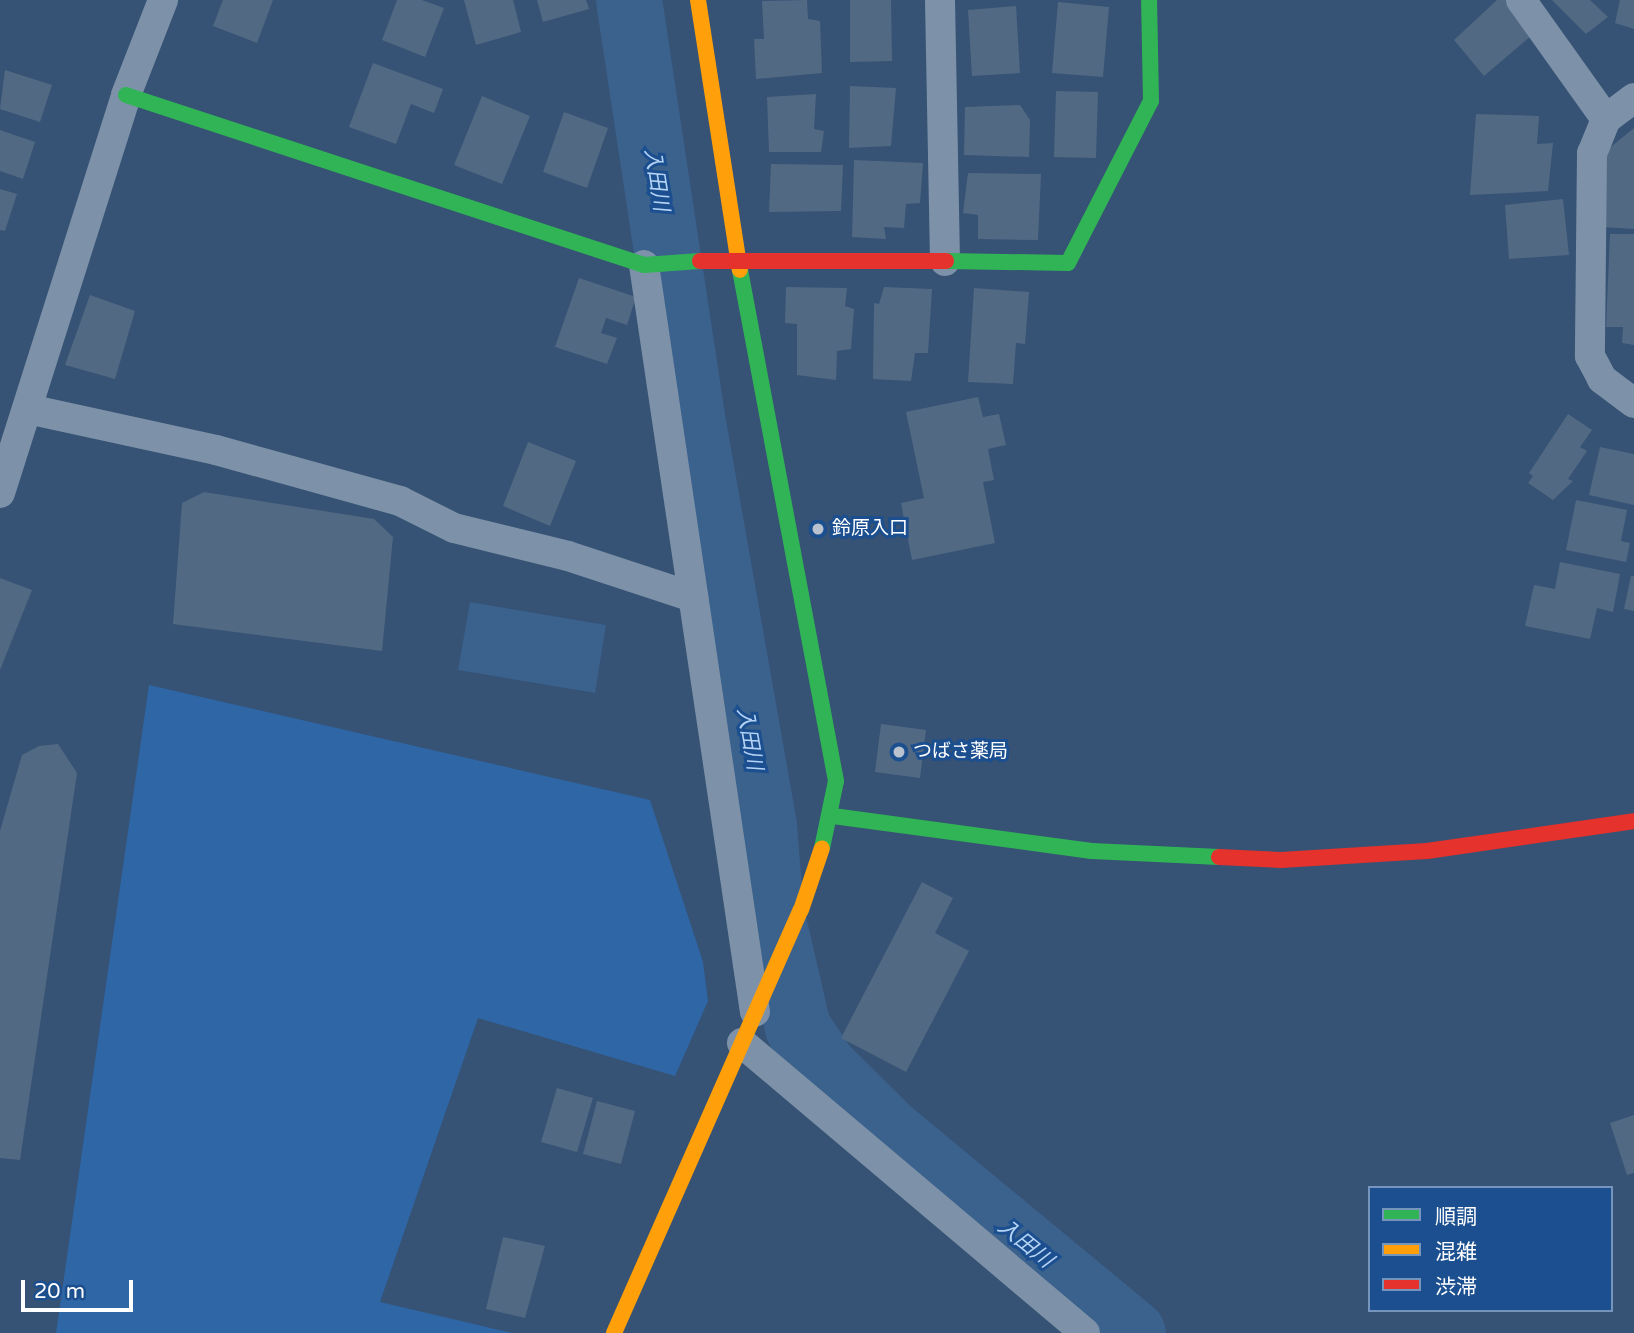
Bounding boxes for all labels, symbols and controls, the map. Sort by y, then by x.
water label: 入田川 [639,147,673,213]
place label: 鈴原入口 [832,518,908,540]
marker: 鈴原入口 [810,521,826,537]
water label: 入田川 [731,706,767,772]
place label: つばさ薬局 [913,741,1008,763]
marker: つばさ薬局 [891,744,907,760]
legend [1368,1186,1613,1312]
text: 順調 [1435,1205,1477,1230]
water label: 入田川 [993,1214,1057,1274]
text: 混雑 [1435,1240,1477,1265]
scale bar [24,1266,136,1310]
text: 渋滞 [1435,1275,1477,1300]
text: 20 m [34,1279,85,1304]

